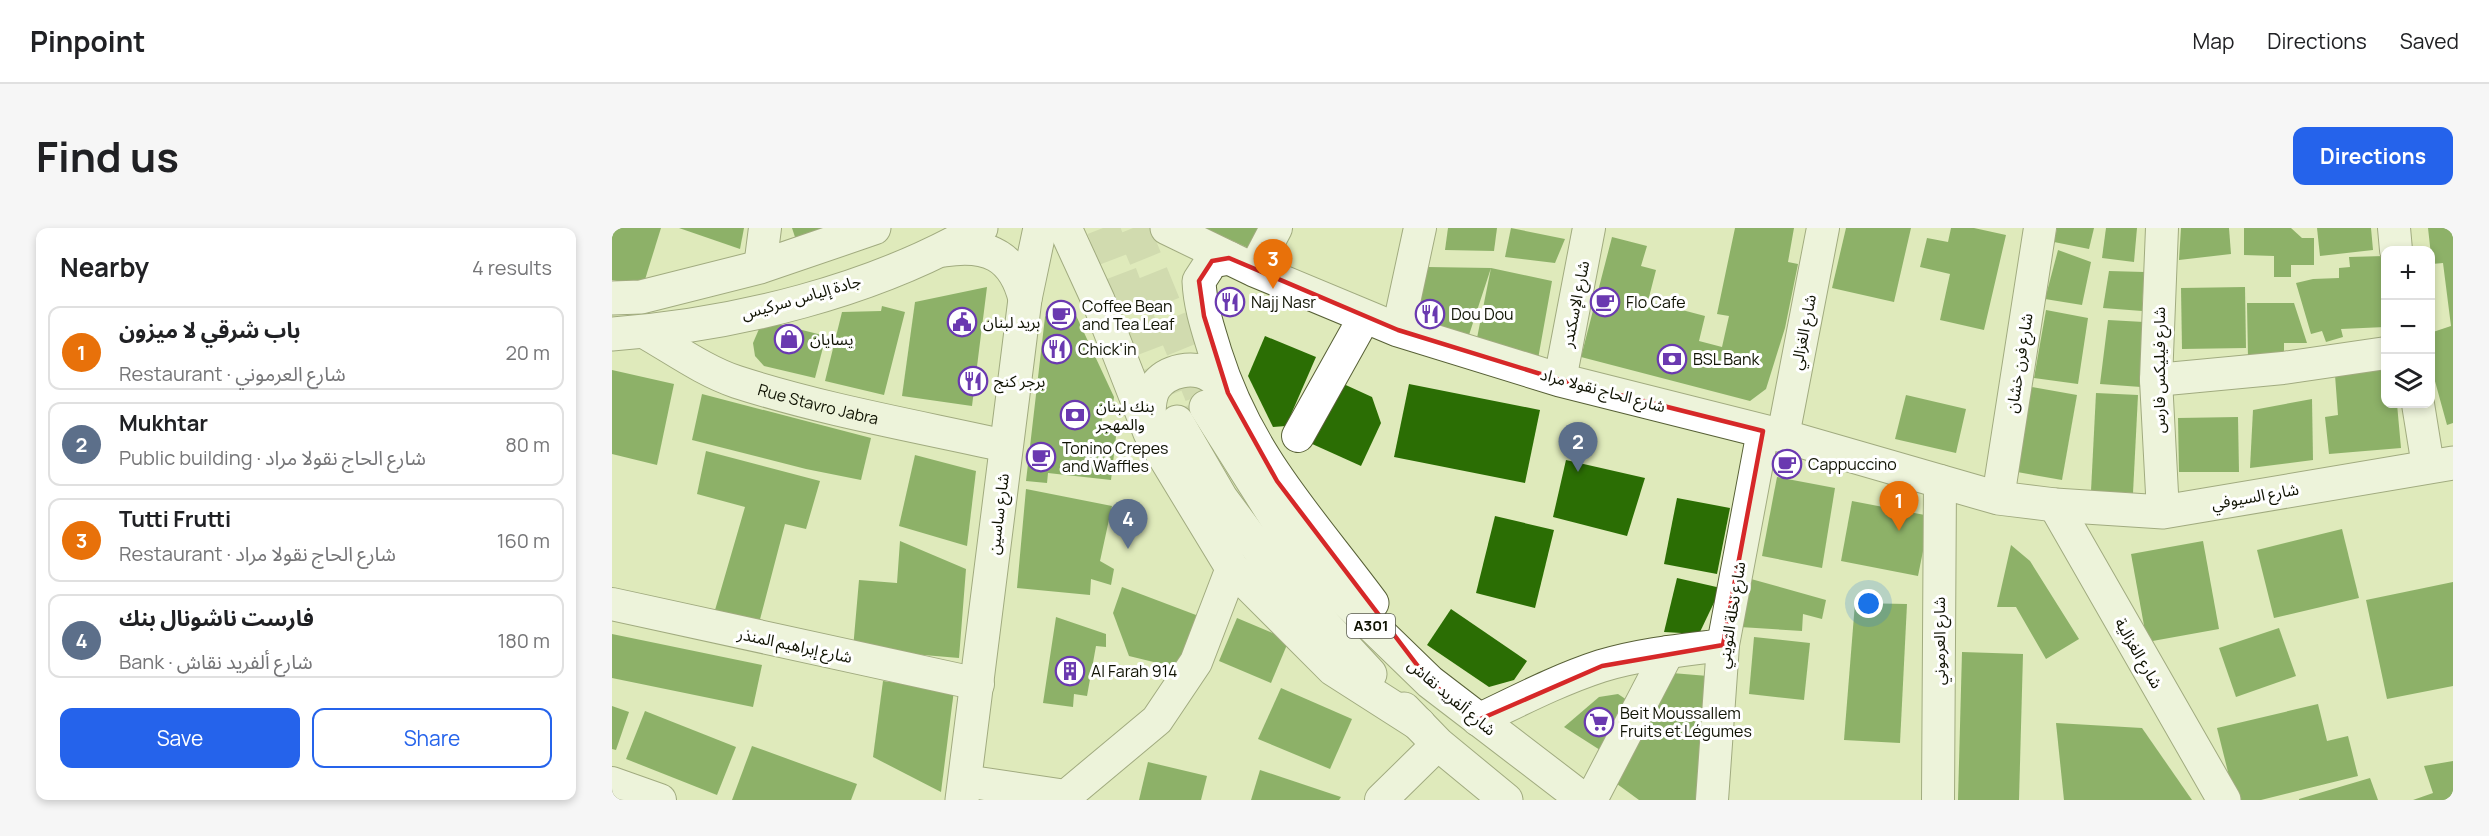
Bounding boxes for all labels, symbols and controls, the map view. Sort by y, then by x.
text: Pinpoint [30,22,145,60]
text: Map [2193,27,2234,55]
text: Directions [2267,27,2367,55]
text: Saved [2400,27,2459,55]
text: Find us [36,127,179,185]
button: Directions [2293,127,2453,185]
pin: 3 [1254,239,1292,289]
map controls [2381,246,2435,408]
button: + [2381,246,2435,300]
text: Nearby [60,249,149,285]
text: 4 results [472,254,552,281]
street label: شارع الإسكندر [1556,259,1596,351]
street label: جادة إلياس سركيس [739,269,863,325]
restaurant icon: Najj Nasr [1214,286,1246,318]
cafe icon: Flo Cafe [1589,286,1621,318]
place label: Najj Nasr [1251,291,1316,313]
place label: Flo Cafe [1626,291,1686,313]
street label: شارع الغزالي [1785,292,1823,372]
place label: Coffee Bean and Tea Leaf [1082,295,1175,335]
restaurant icon: Dou Dou [1414,298,1446,330]
cafe icon: Coffee Bean and Tea Leaf [1045,299,1077,331]
button: − [2381,300,2435,354]
place label: Dou Dou [1451,303,1514,325]
public building icon: بريد لبنان [946,306,978,338]
street label: شارع فيليكس فارس [2148,307,2172,433]
place label: بريد لبنان [983,311,1040,333]
street label: شارع فرن خشان [2000,312,2040,415]
text: باب شرقي لا ميزون [119,315,300,345]
shop icon: يسايان [773,323,805,355]
place label: يسايان [810,328,853,350]
restaurant icon: Chick'in [1041,333,1073,365]
place label: Chick'in [1078,338,1137,360]
text: 1 [77,339,86,366]
text: 20 m [505,339,550,366]
bank icon: BSL Bank [1656,343,1688,375]
place label: BSL Bank [1693,348,1760,370]
button: layers [2381,354,2435,408]
text: Restaurant · شارع العرموني [119,360,346,387]
street label: شارع الحاج نقولا مراد [1537,363,1668,419]
restaurant icon: برجر كنج [957,365,989,397]
place label: برجر كنج [994,370,1045,394]
street label: Rue Stavro Jabra [755,378,881,429]
place label: بنك لبنان والمهجر [1095,395,1155,435]
bank icon: بنك لبنان والمهجر [1059,399,1091,431]
text: Mukhtar [119,408,208,438]
pin: 2 [1558,422,1598,472]
text: 2 [76,431,87,458]
text: 80 m [505,431,550,458]
place label: Tonino Crepes and Waffles [1062,437,1168,477]
cafe icon: Tonino Crepes and Waffles [1025,441,1057,473]
text: Public building · شارع الحاج نقولا مراد [119,444,426,471]
cafe icon: Cappuccino [1771,448,1803,480]
place label: Cappuccino [1808,453,1897,475]
street label: شارع ساسين [982,472,1016,556]
street label: شارع السيوفي [2210,477,2301,516]
pin: 1 [1880,482,1918,531]
pin: 4 [1108,500,1148,549]
text: Tutti Frutti [119,504,231,534]
text: 3 [76,527,87,554]
text: 160 m [497,527,550,554]
text: Restaurant · شارع الحاج نقولا مراد [119,540,396,567]
street label: شارع نخلة التويني [1712,560,1752,670]
your location [1854,589,1883,618]
street label: شارع العرموني [1928,597,1952,685]
text: فارست ناشونال بنك [119,603,314,633]
road number: A301 [1347,614,1395,638]
street label: شارع الغزالية [2108,614,2168,693]
street label: شارع إبراهيم المنذر [734,622,854,670]
text: 4 [75,627,88,654]
text: 180 m [497,627,550,654]
text: Bank · شارع ألفريد نقاش [119,648,313,675]
street label: شارع ألفريد نقاش [1402,654,1501,742]
building icon: Al Farah 914 [1054,655,1086,687]
place label: Al Farah 914 [1091,660,1177,682]
place label: Beit Moussallem Fruits et Légumes [1620,702,1752,742]
supermarket icon: Beit Moussallem Fruits et Légumes [1583,706,1615,738]
button: Save [60,708,300,768]
button: Share [312,708,552,768]

